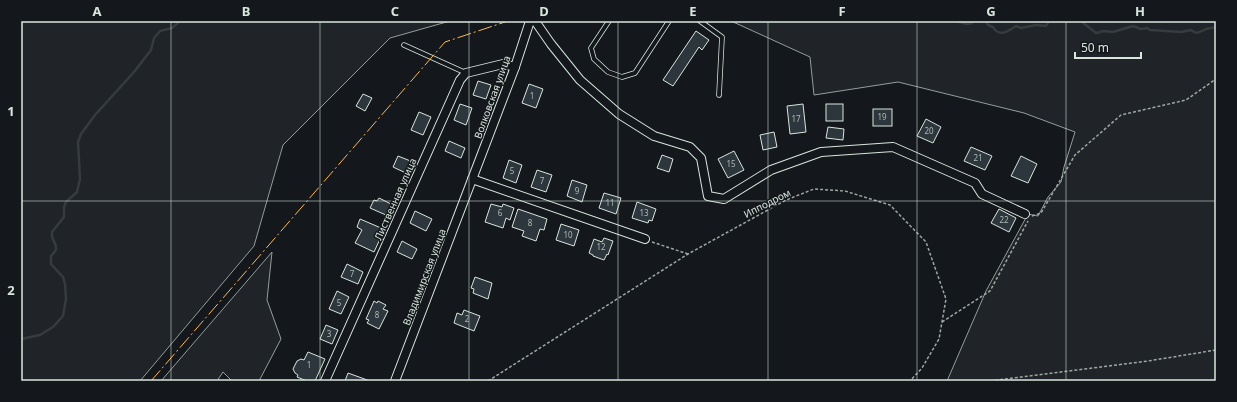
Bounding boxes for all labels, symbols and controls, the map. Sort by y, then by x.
text: A [93,2,102,20]
text: B [242,2,250,20]
text: C [391,2,399,20]
text: D [539,2,549,20]
text: E [689,2,697,20]
text: F [838,2,846,20]
text: G [986,2,996,20]
text: H [1135,2,1145,20]
scale bar [1075,34,1141,60]
text: 50 m [1081,39,1109,56]
street label: Волковская улица [470,54,514,140]
house number: 1 [530,90,534,101]
text: 1 [7,102,15,120]
house number: 19 [877,111,887,122]
house number: 17 [791,113,801,124]
house number: 20 [924,125,934,136]
house number: 21 [973,152,983,163]
street label: Лиственная улица [371,156,419,242]
house number: 15 [726,158,736,169]
house number: 5 [510,165,515,176]
house number: 7 [540,175,545,186]
house number: 9 [575,185,580,196]
street label: Ипподром [741,185,793,221]
house number: 11 [605,197,615,208]
house number: 6 [498,207,503,218]
house number: 13 [639,207,649,218]
house number: 22 [999,214,1009,225]
house number: 8 [528,217,533,228]
street label: Владимирская улица [399,227,449,327]
house number: 10 [563,229,573,240]
house number: 12 [596,241,606,252]
house number: 7 [350,268,355,279]
text: 2 [7,281,15,299]
house number: 5 [337,297,342,308]
house number: 8 [375,309,380,320]
house number: 2 [465,313,470,324]
house number: 3 [327,328,332,339]
house number: 1 [307,359,311,370]

